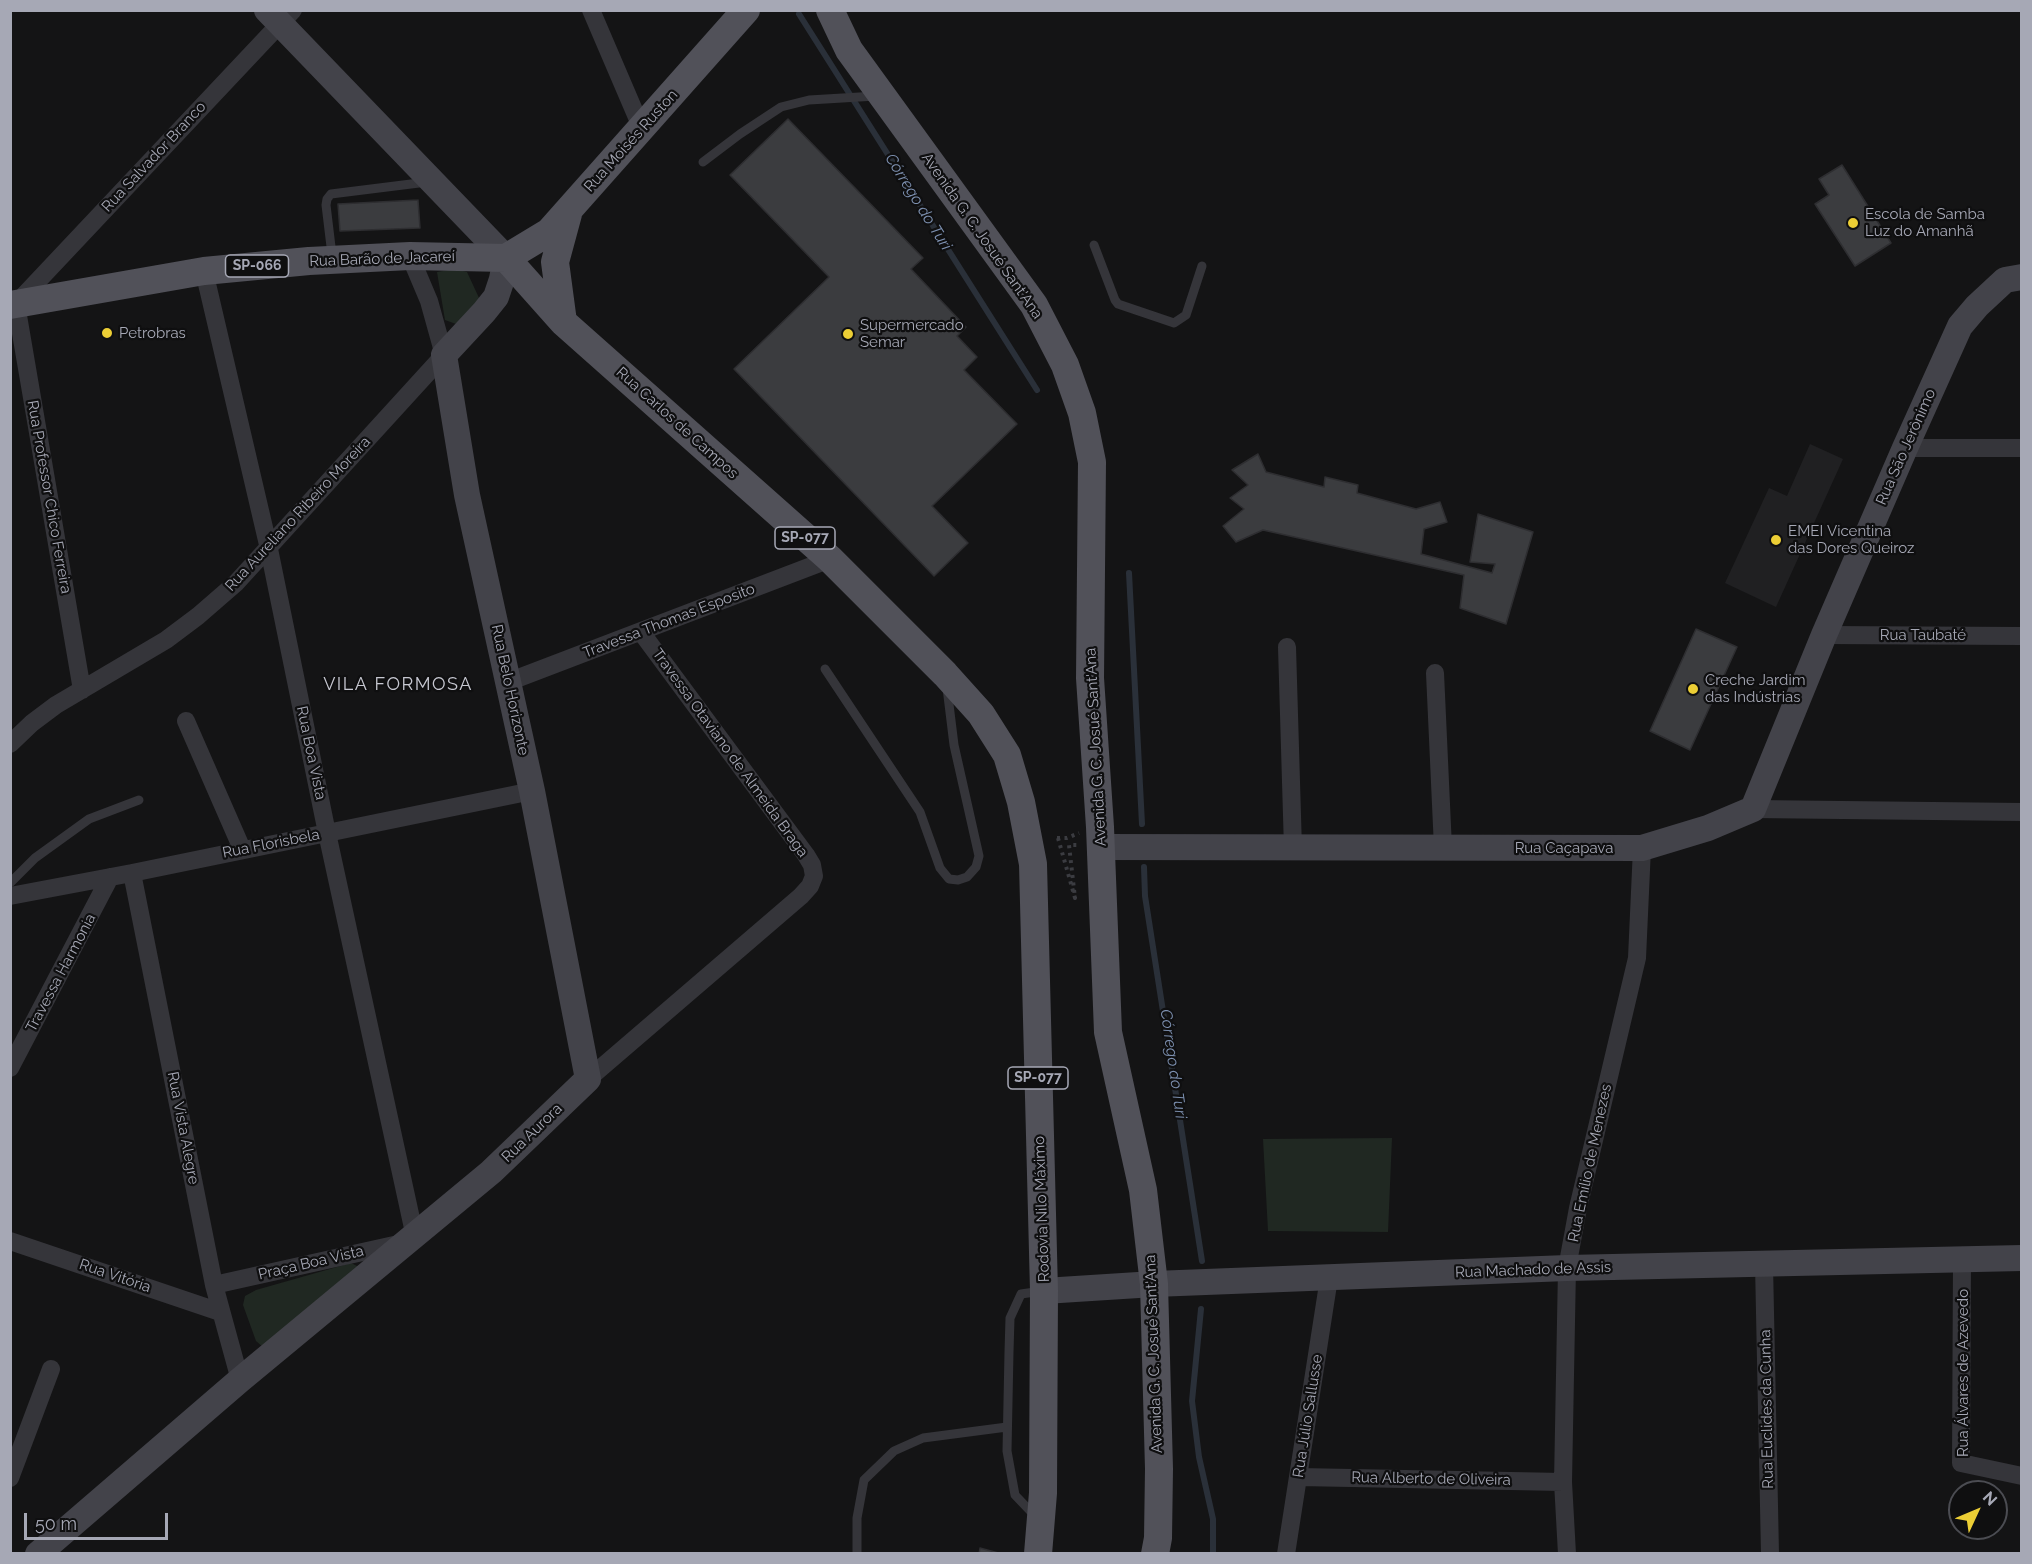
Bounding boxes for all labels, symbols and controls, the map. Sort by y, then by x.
street label: Rua Moisés Ruston [580,86,682,196]
street label: Rua Salvador Branco [98,98,210,216]
street label: Avenida G. C. Josué Sant'Ana [918,149,1046,323]
water label: Córrego do Turi [881,150,955,254]
place label: Escola de Samba Luz do Amanhã [1865,205,1985,240]
marker: Escola de Samba Luz do Amanhã [1846,216,1860,230]
street label: Rua Barão de Jacareí [309,247,455,271]
road number: SP-066 [226,255,288,277]
place label: Supermercado Semar [860,316,964,351]
place label: Petrobras [119,324,186,342]
marker: Petrobras [100,326,114,340]
marker: Supermercado Semar [841,327,855,341]
street label: Rua Carlos de Campos [612,363,742,483]
street label: Rua São Jerônimo [1872,386,1940,508]
street label: Rua Professor Chico Ferreira [23,399,75,595]
street label: Rua Aureliano Ribeiro Moreira [222,433,374,595]
place label: EMEI Vicentina das Dores Queiroz [1788,522,1915,557]
road number: SP-077 [775,527,835,549]
marker: EMEI Vicentina das Dores Queiroz [1769,533,1783,547]
street label: Travessa Thomas Esposito [580,580,758,662]
street label: Rua Belo Horizonte [487,623,533,757]
street label: Rua Taubaté [1880,626,1966,644]
street label: Travessa Otaviano de Almeida Braga [648,645,812,861]
street label: Avenida G. C. Josué Sant'Ana [1082,647,1110,847]
place label: Creche Jardim das Indústrias [1705,671,1805,706]
district label: VILA FORMOSA [323,674,473,696]
marker: Creche Jardim das Indústrias [1686,682,1700,696]
street label: Rua Boa Vista [292,704,330,802]
street label: Rua Florisbela [221,826,321,862]
street label: Rua Caçapava [1515,839,1613,857]
street label: Travessa Harmonia [22,911,100,1035]
water label: Córrego do Turi [1156,1008,1190,1120]
road number: SP-077 [1008,1067,1068,1089]
street label: Rua Vista Alegre [163,1070,203,1186]
street label: Rua Emílio de Menezes [1564,1082,1616,1244]
street label: Rua Aurora [498,1100,566,1166]
street label: Rodovia Nilo Máximo [1030,1136,1054,1282]
street label: Praça Boa Vista [256,1242,366,1284]
street label: Avenida G. C. Josué Sant'Ana [1142,1254,1166,1454]
street label: Rua Vitória [77,1255,153,1297]
street label: Rua Machado de Assis [1455,1258,1611,1282]
street label: Rua Álvares de Azevedo [1954,1289,1972,1457]
street label: Rua Euclides da Cunha [1757,1329,1777,1489]
street label: Rua Júlio Sallusse [1289,1353,1327,1479]
street label: Rua Alberto de Oliveira [1351,1469,1511,1489]
north arrow [1948,1480,2008,1540]
text: N [1979,1488,2001,1510]
scale bar [27,1501,171,1539]
text: 50 m [35,1513,77,1534]

